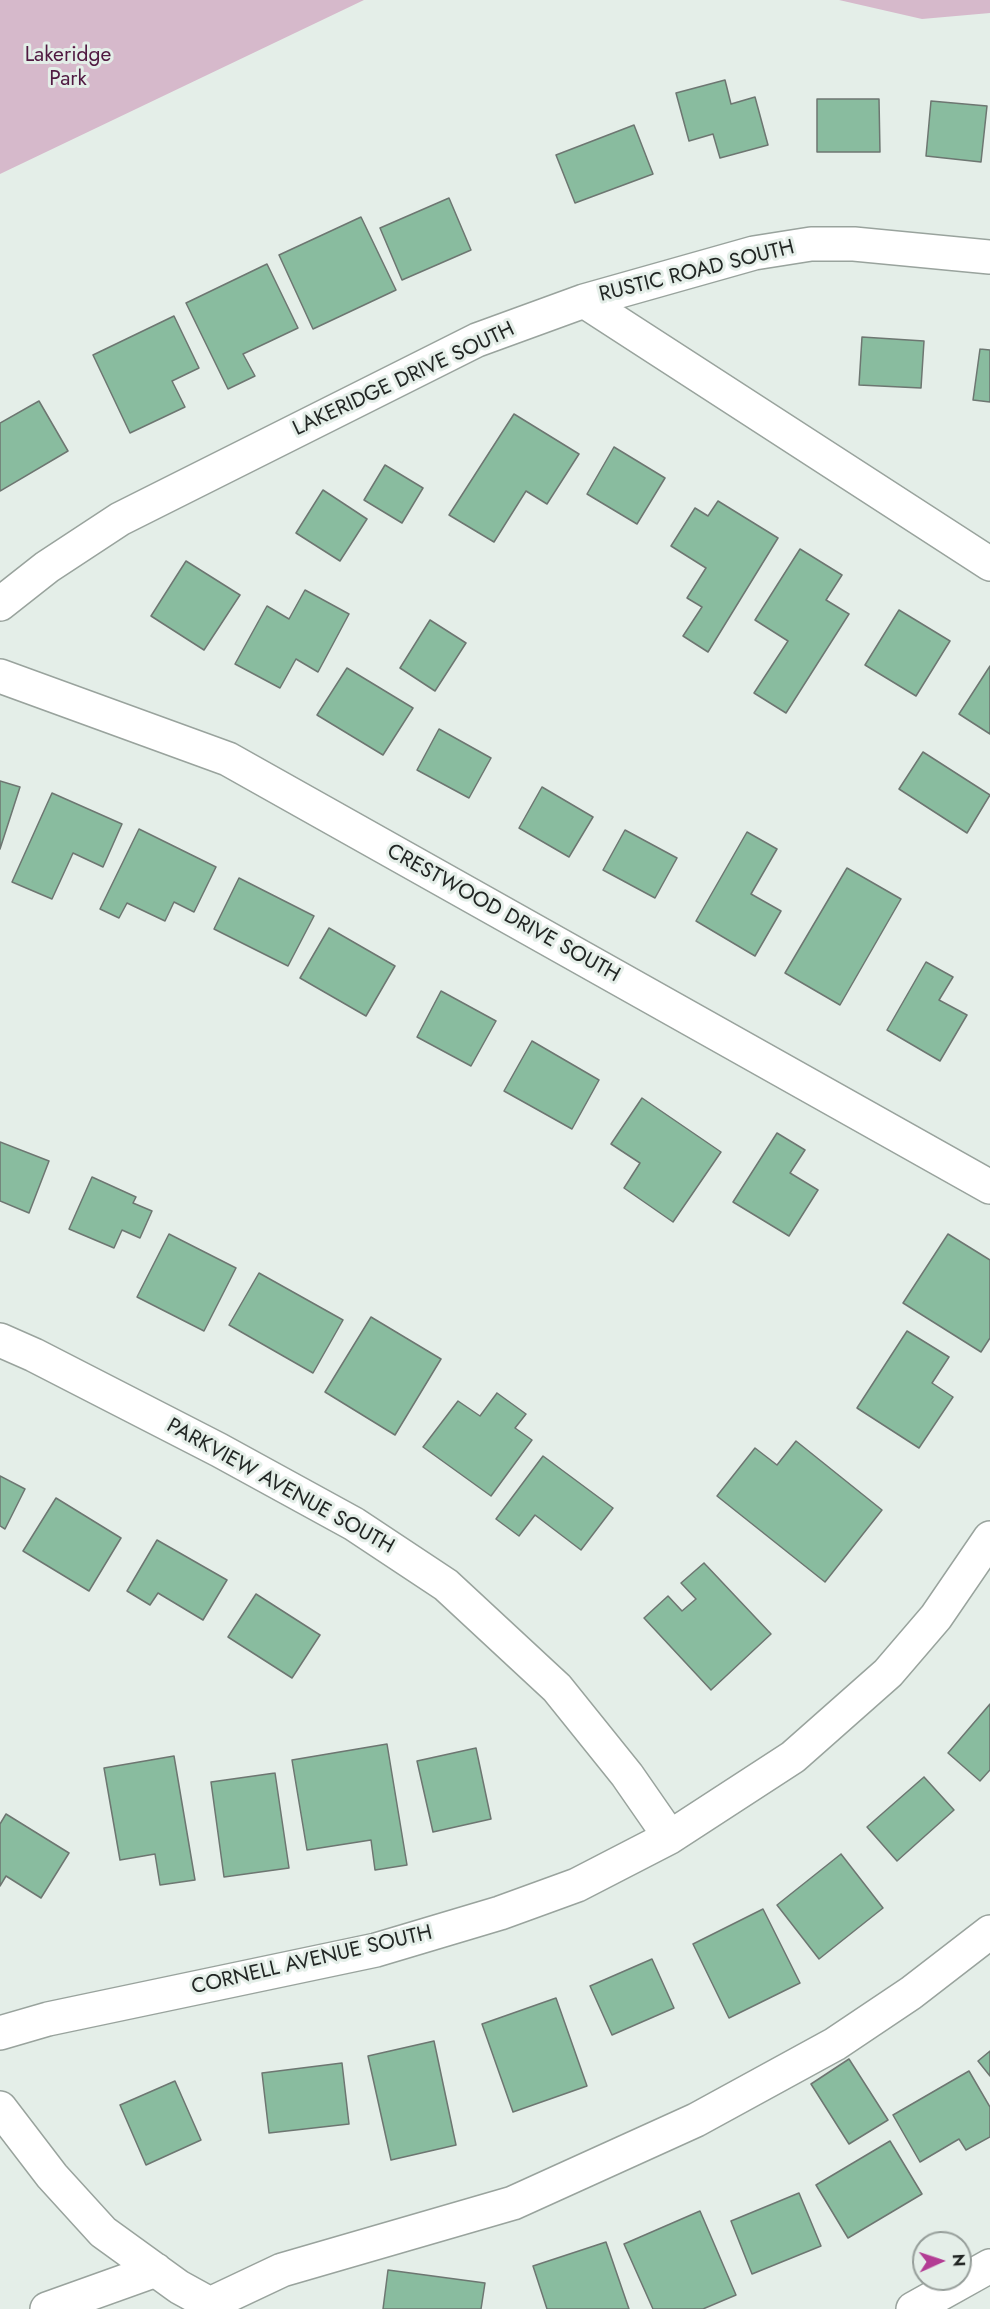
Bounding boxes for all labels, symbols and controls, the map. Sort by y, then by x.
park label: Lakeridge Park [25,43,111,93]
street label: RUSTIC ROAD SOUTH [597,236,797,308]
street label: LAKERIDGE DRIVE SOUTH [289,318,519,442]
street label: CRESTWOOD DRIVE SOUTH [382,839,624,989]
street label: PARKVIEW AVENUE SOUTH [162,1414,398,1560]
street label: CORNELL AVENUE SOUTH [189,1921,435,2001]
north arrow [912,2231,972,2291]
text: N [947,2253,970,2267]

